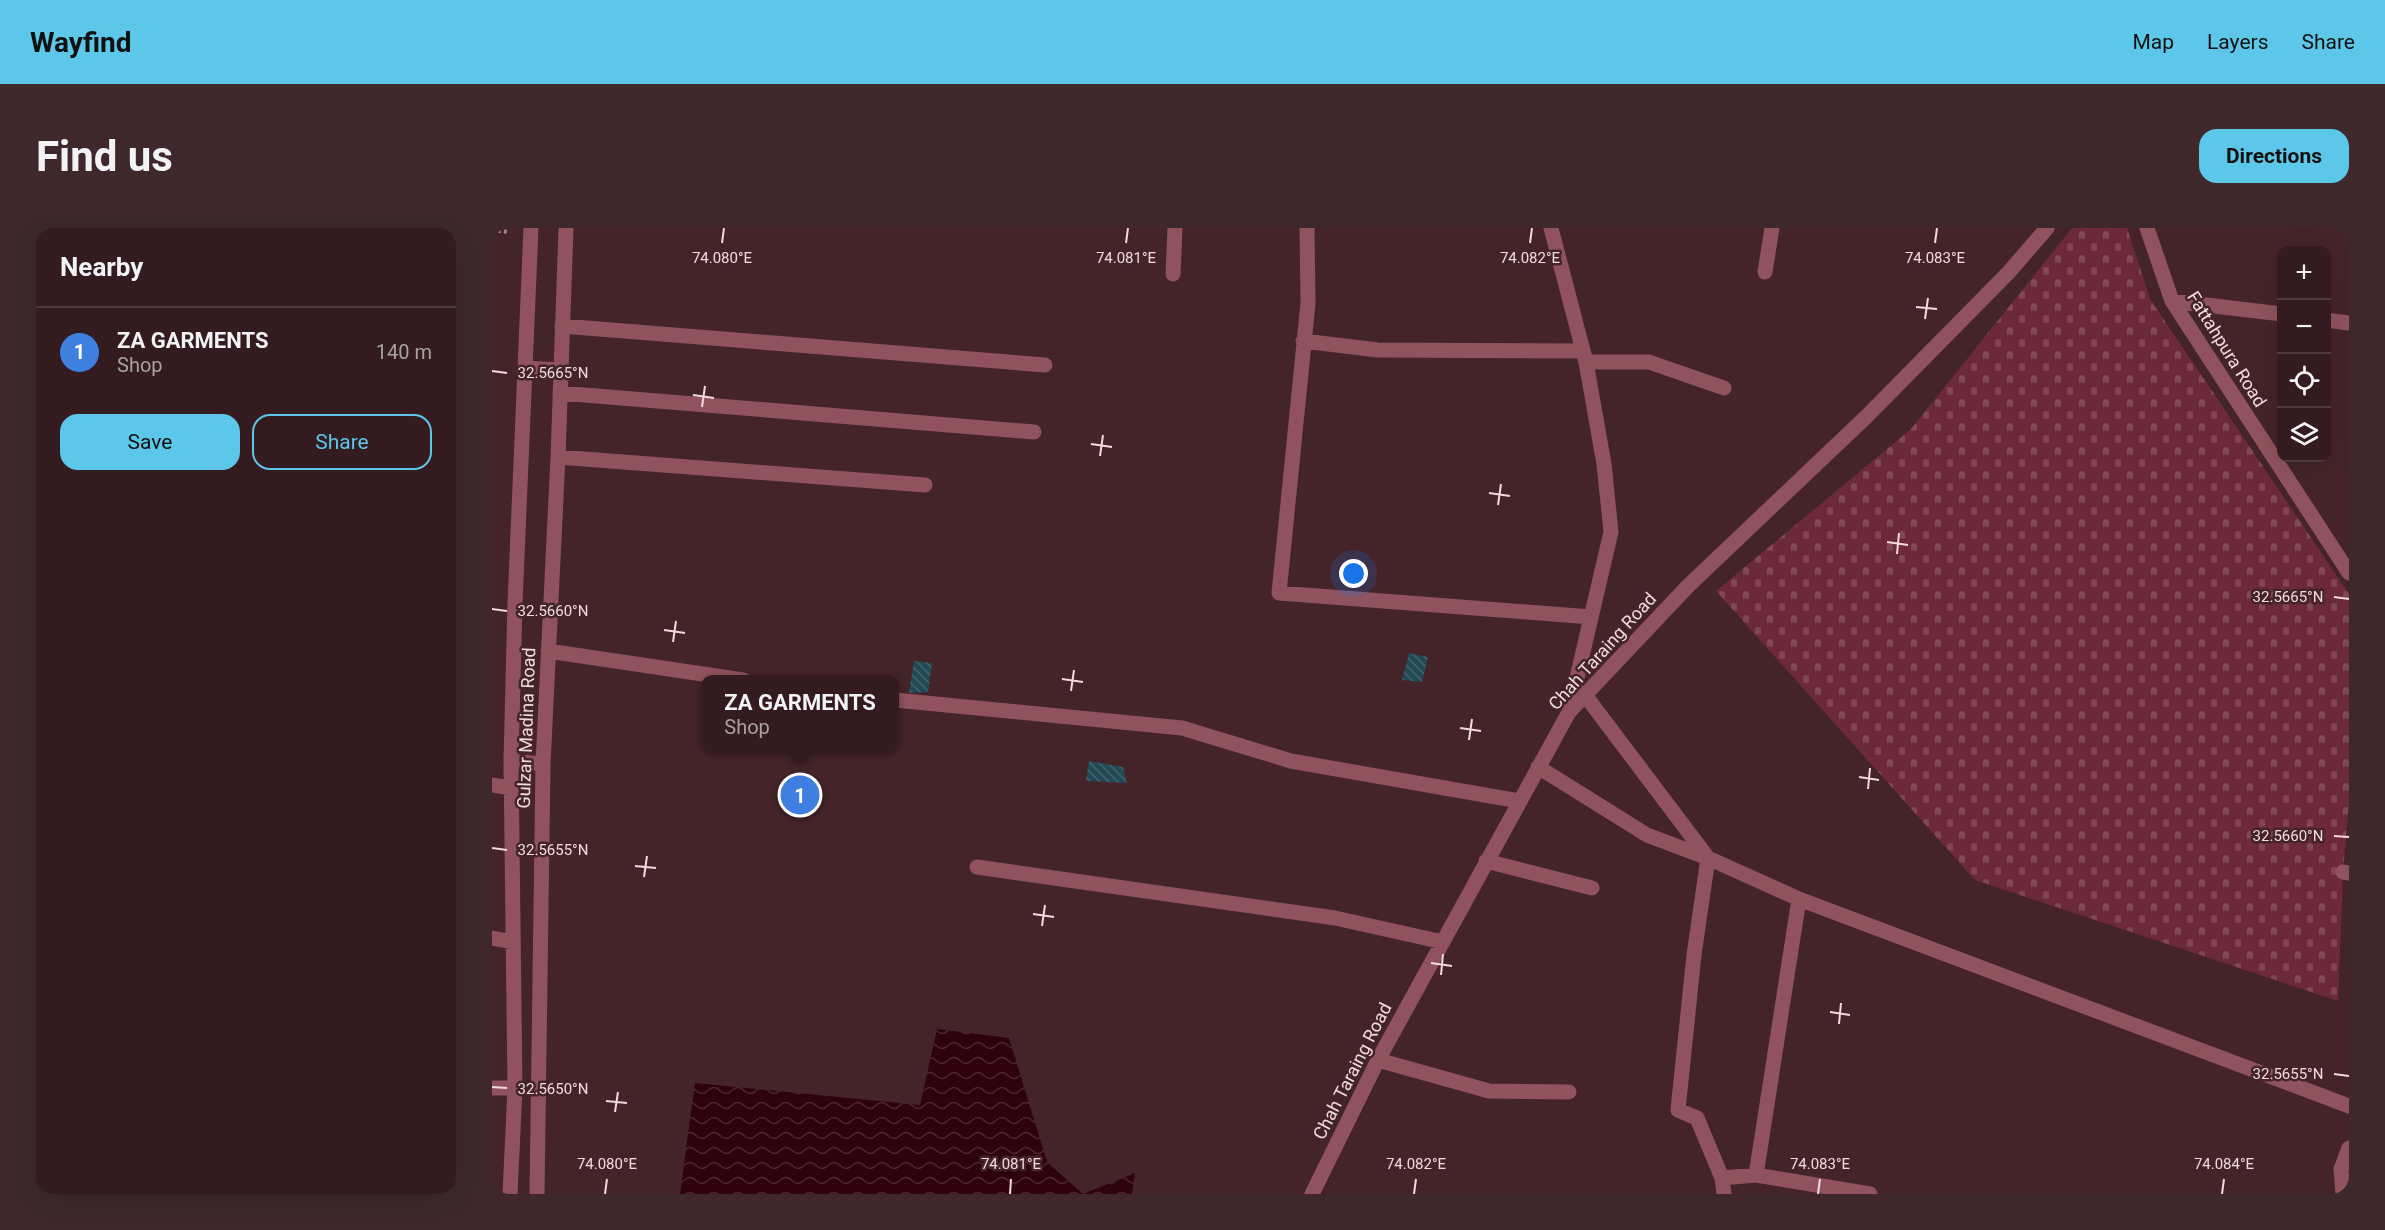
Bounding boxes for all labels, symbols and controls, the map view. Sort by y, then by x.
text: Wayfind [30,26,131,59]
text: Map [2132,30,2174,54]
text: Layers [2207,30,2268,54]
text: Share [2301,30,2355,54]
button: Directions [2199,129,2349,183]
text: Find us [36,132,173,181]
map controls [2277,246,2331,462]
button: + [2277,246,2331,300]
text: 74.080°E [692,249,753,267]
text: 74.081°E [1096,249,1157,267]
text: 74.082°E [1500,249,1561,267]
text: 74.083°E [1905,249,1966,267]
text: Nearby [60,252,143,282]
street label: Fattahpura Road [2183,287,2271,411]
button: − [2277,300,2331,354]
text: ZA GARMENTS [117,328,268,353]
text: 1 [74,340,85,364]
text: 140 m [376,340,432,364]
text: Shop [117,353,163,377]
button: locate [2277,354,2331,408]
text: 32.5665°N [518,364,588,382]
button: layers [2277,408,2331,462]
button: Save [60,414,240,470]
button: Share [252,414,432,470]
your location [1339,559,1368,588]
street label: Chah Taraing Road [1544,588,1660,714]
text: 32.5665°N [2253,588,2323,606]
text: 32.5660°N [518,602,588,620]
street label: Gulzar Madina Road [513,647,539,809]
popup [701,675,899,753]
text: ZA GARMENTS [724,690,876,715]
text: Shop [724,715,770,739]
pin: 1 [780,772,820,818]
text: 32.5660°N [2253,827,2323,845]
text: 32.5655°N [518,841,588,859]
street label: Chah Taraing Road [1308,999,1396,1143]
text: 32.5655°N [2253,1065,2323,1083]
text: 32.5650°N [518,1080,588,1098]
text: 74.080°E [577,1155,638,1173]
text: 74.081°E [981,1155,1042,1173]
text: 74.082°E [1386,1155,1447,1173]
text: 74.083°E [1790,1155,1851,1173]
text: 74.084°E [2194,1155,2255,1173]

